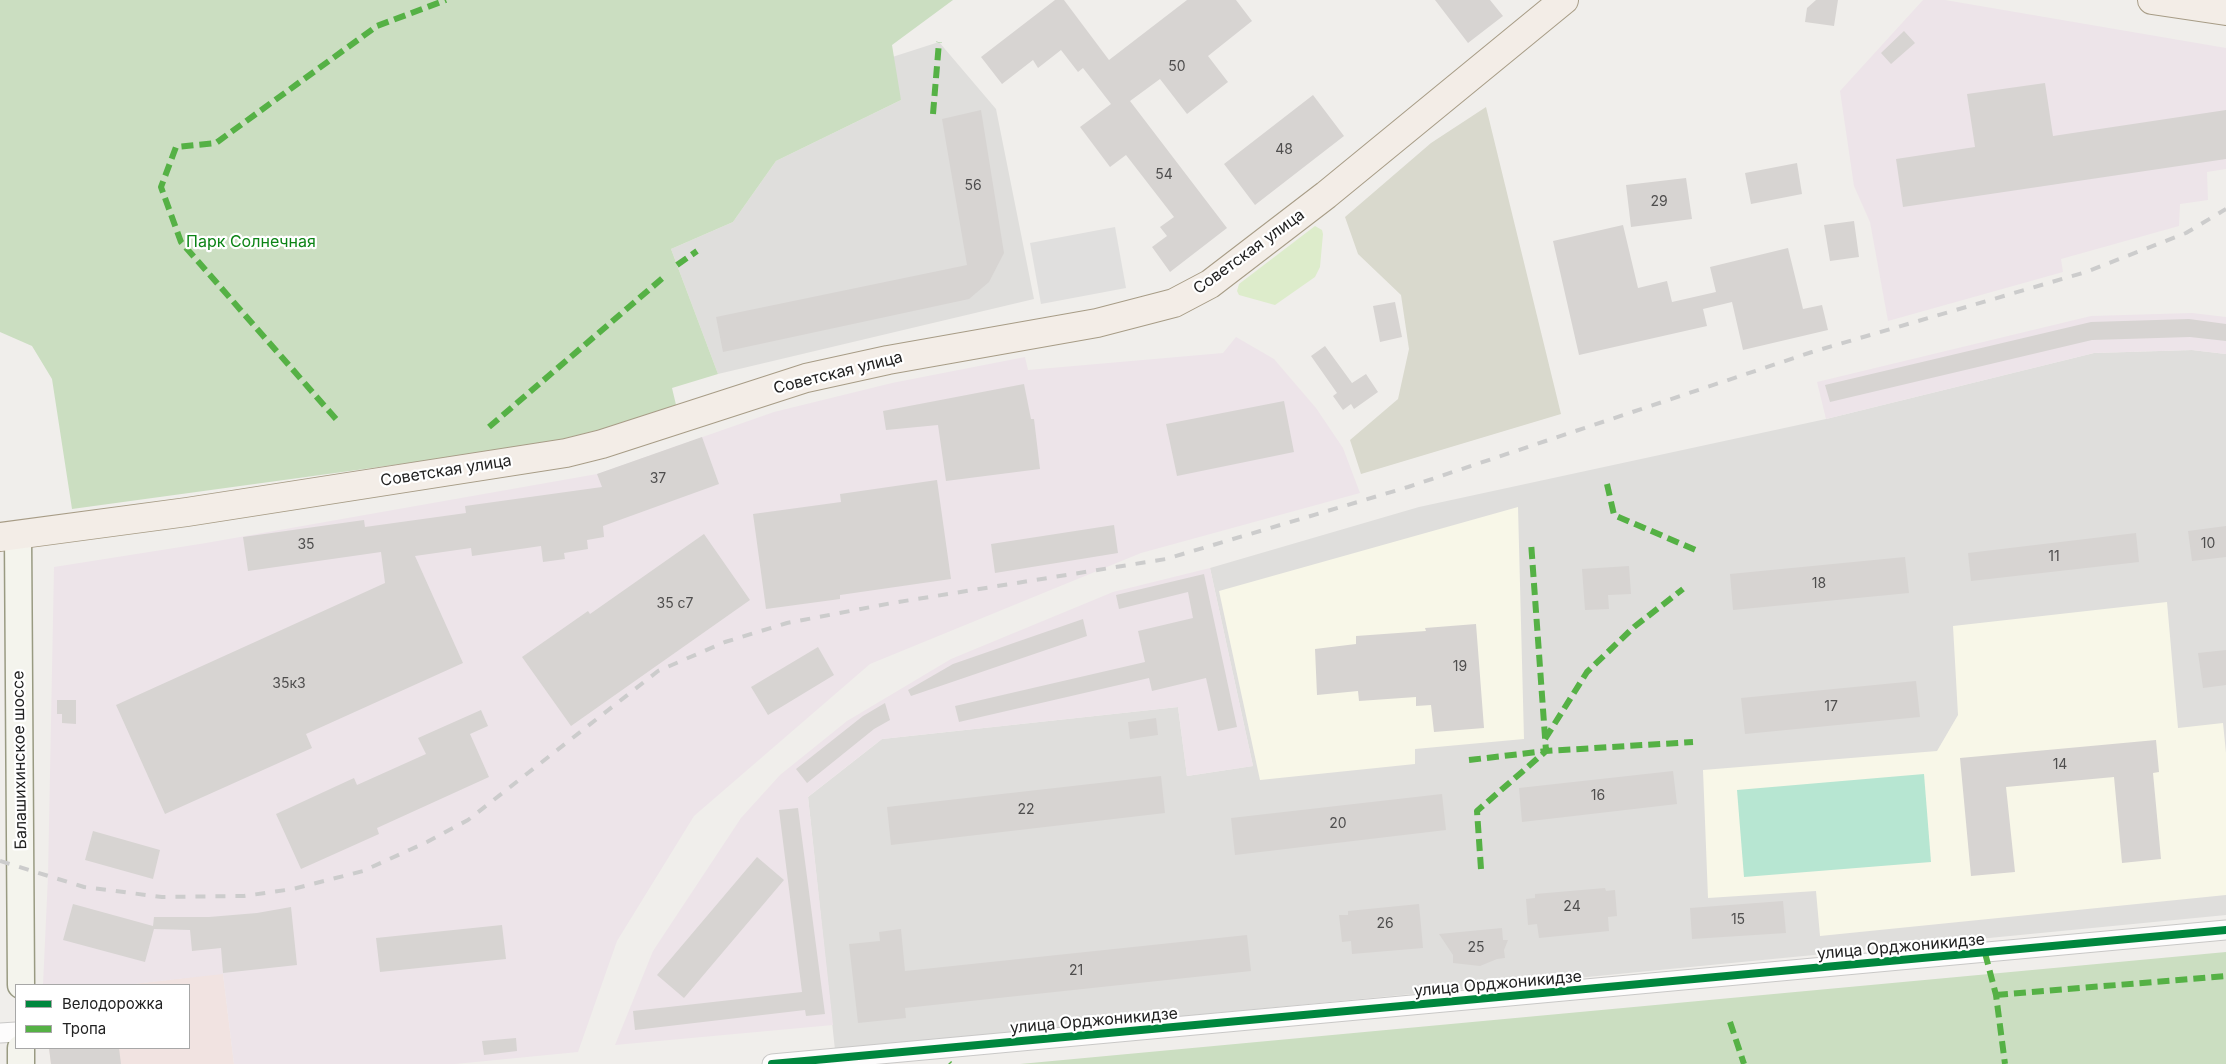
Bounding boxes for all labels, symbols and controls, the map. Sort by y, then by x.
house number: 50 [1168,59,1186,75]
house number: 48 [1275,142,1293,158]
house number: 54 [1155,167,1173,183]
house number: 56 [964,178,982,194]
house number: 29 [1650,194,1668,210]
street label: Советская улица [1190,205,1308,299]
park label: Парк Солнечная [186,232,316,252]
street label: Советская улица [771,348,905,398]
street label: Советская улица [379,451,513,491]
house number: 37 [650,471,666,487]
house number: 10 [2201,536,2215,552]
house number: 35 [297,537,315,553]
house number: 11 [2048,549,2060,565]
house number: 18 [1812,576,1826,592]
house number: 35 с7 [656,596,694,612]
house number: 19 [1453,659,1467,675]
street label: Балашихинское шоссе [9,670,31,850]
house number: 35к3 [272,676,306,692]
house number: 17 [1824,699,1838,715]
house number: 14 [2053,757,2067,773]
house number: 16 [1591,788,1605,804]
house number: 22 [1017,802,1035,818]
house number: 20 [1329,816,1347,832]
house number: 24 [1563,899,1581,915]
house number: 15 [1731,912,1745,928]
house number: 26 [1376,916,1394,932]
street label: улица Орджоникидзе [1816,930,1986,964]
house number: 25 [1467,940,1485,956]
house number: 21 [1069,963,1083,979]
street label: улица Орджоникидзе [1413,967,1583,1001]
legend [15,984,190,1049]
text: Велодорожка [62,994,163,1013]
street label: улица Орджоникидзе [1009,1004,1179,1038]
text: Тропа [62,1019,106,1038]

